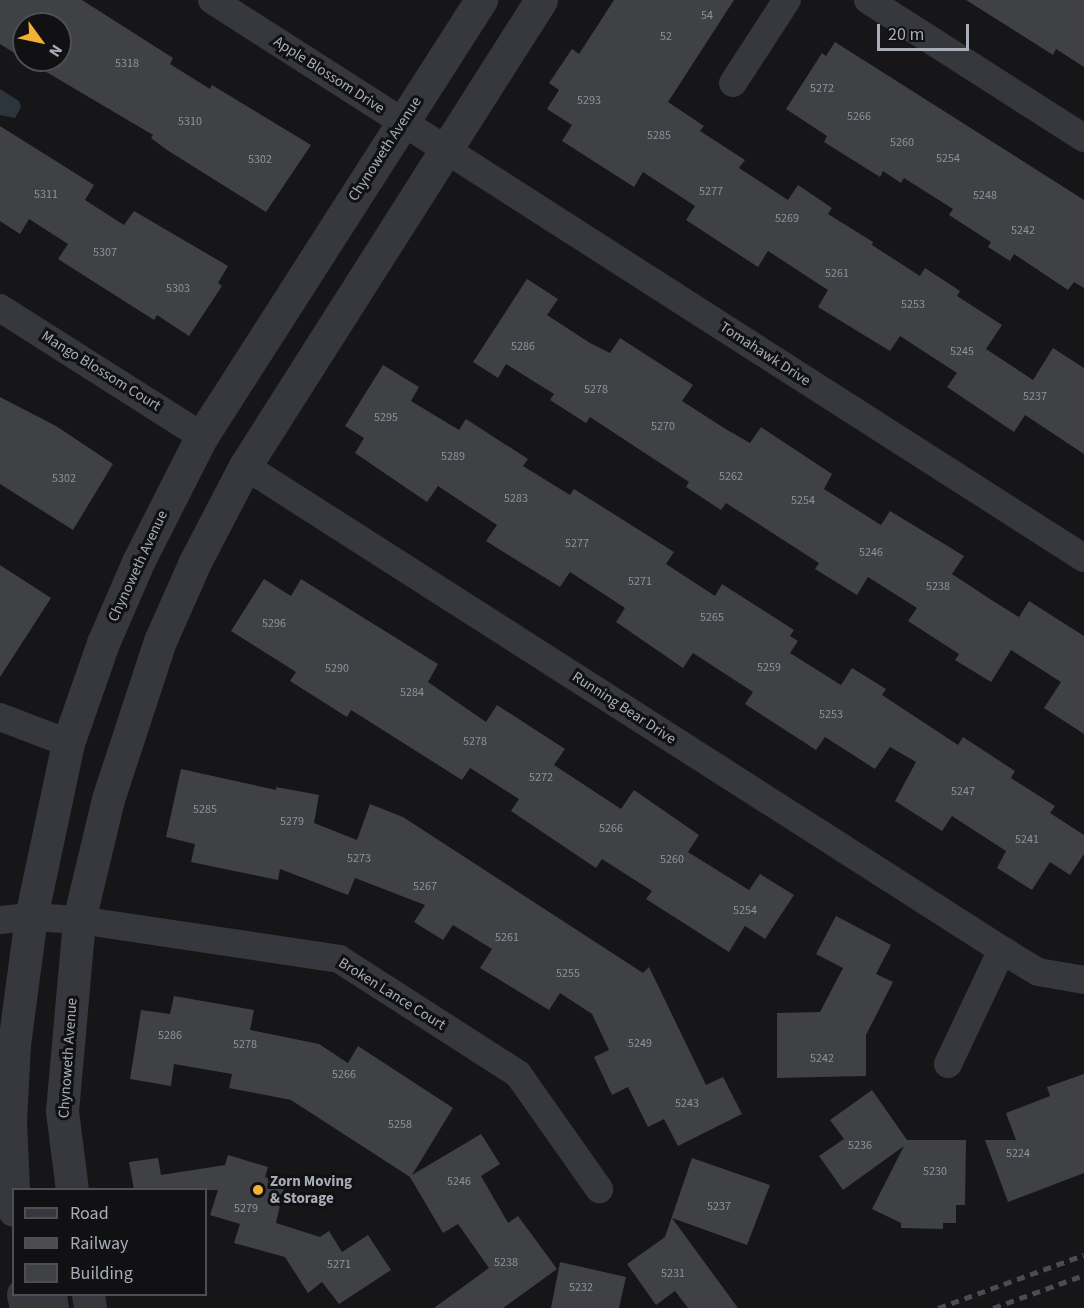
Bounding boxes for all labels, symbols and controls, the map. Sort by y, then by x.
house number: 54 [701,9,713,23]
north arrow [12,12,72,72]
scale bar [880,12,972,50]
text: 20 m [888,22,924,47]
house number: 52 [660,30,672,44]
street label: Apple Blossom Drive [270,32,388,118]
text: N [43,40,68,61]
house number: 5318 [115,57,139,71]
house number: 5272 [810,82,834,96]
street label: Chynoweth Avenue [345,94,425,204]
house number: 5293 [577,94,601,108]
house number: 5266 [847,110,871,124]
house number: 5310 [178,115,202,129]
house number: 5285 [647,129,671,143]
house number: 5260 [890,136,914,150]
house number: 5254 [936,152,960,166]
house number: 5302 [248,153,272,167]
house number: 5277 [699,185,723,199]
house number: 5311 [34,188,58,202]
house number: 5248 [973,189,997,203]
house number: 5269 [775,212,799,226]
house number: 5242 [1011,224,1035,238]
house number: 5307 [93,246,117,260]
house number: 5261 [825,267,849,281]
house number: 5303 [166,282,190,296]
house number: 5253 [901,298,925,312]
street label: Tomahawk Drive [716,318,814,390]
street label: Mango Blossom Court [38,327,164,415]
house number: 5286 [511,340,535,354]
house number: 5245 [950,345,974,359]
house number: 5278 [584,383,608,397]
house number: 5237 [1023,390,1047,404]
house number: 5295 [374,411,398,425]
house number: 5270 [651,420,675,434]
house number: 5289 [441,450,465,464]
house number: 5262 [719,470,743,484]
house number: 5302 [52,472,76,486]
house number: 5283 [504,492,528,506]
house number: 5254 [791,494,815,508]
street label: Chynoweth Avenue [104,508,172,624]
house number: 5277 [565,537,589,551]
house number: 5246 [859,546,883,560]
house number: 5271 [628,575,652,589]
house number: 5238 [926,580,950,594]
house number: 5265 [700,611,724,625]
house number: 5296 [262,617,286,631]
house number: 5259 [757,661,781,675]
house number: 5290 [325,662,349,676]
street label: Running Bear Drive [569,668,679,748]
house number: 5284 [400,686,424,700]
house number: 5253 [819,708,843,722]
house number: 5278 [463,735,487,749]
house number: 5272 [529,771,553,785]
house number: 5247 [951,785,975,799]
house number: 5285 [193,803,217,817]
house number: 5279 [280,815,304,829]
house number: 5266 [599,822,623,836]
house number: 5241 [1015,833,1039,847]
house number: 5273 [347,852,371,866]
house number: 5260 [660,853,684,867]
house number: 5267 [413,880,437,894]
house number: 5254 [733,904,757,918]
house number: 5261 [495,931,519,945]
street label: Broken Lance Court [335,954,449,1034]
house number: 5255 [556,967,580,981]
street label: Chynoweth Avenue [55,997,81,1119]
house number: 5286 [158,1029,182,1043]
house number: 5249 [628,1037,652,1051]
house number: 5278 [233,1038,257,1052]
house number: 5242 [810,1052,834,1066]
house number: 5266 [332,1068,356,1082]
house number: 5243 [675,1097,699,1111]
house number: 5258 [388,1118,412,1132]
house number: 5236 [848,1139,872,1153]
house number: 5224 [1006,1147,1030,1161]
house number: 5230 [923,1165,947,1179]
place label: Zorn Moving & Storage [270,1172,352,1207]
house number: 5246 [447,1175,471,1189]
marker: Zorn Moving & Storage [251,1183,265,1197]
legend [12,1188,207,1296]
house number: 5237 [707,1200,731,1214]
text: Road [70,1201,109,1226]
house number: 5279 [234,1202,258,1216]
text: Railway [70,1231,129,1256]
house number: 5238 [494,1256,518,1270]
house number: 5271 [327,1258,351,1272]
text: Building [70,1261,133,1286]
house number: 5231 [661,1267,685,1281]
house number: 5232 [569,1281,593,1295]

